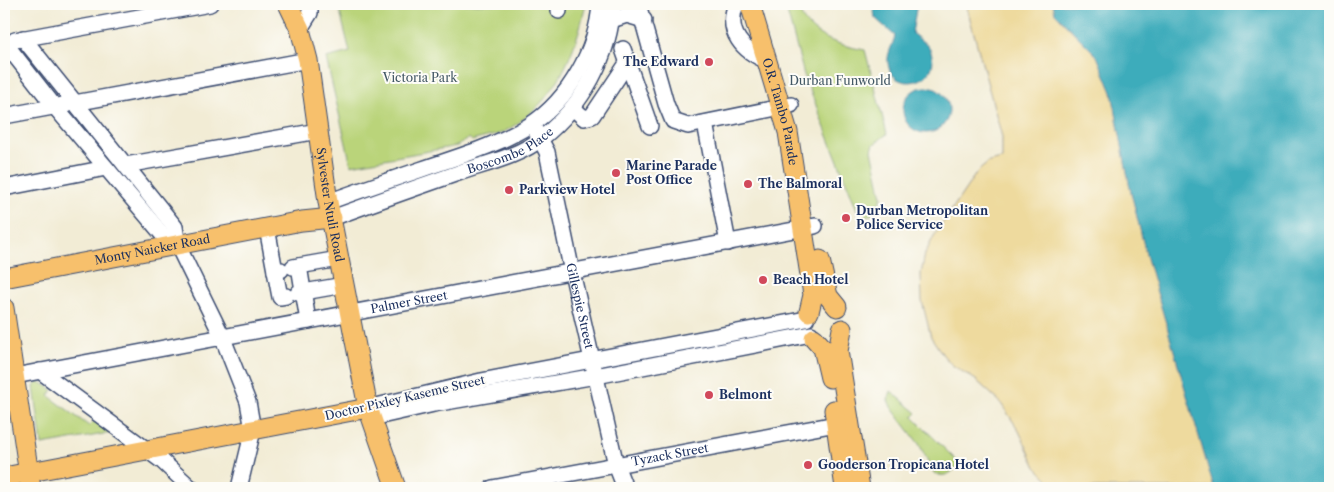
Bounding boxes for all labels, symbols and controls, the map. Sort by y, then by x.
place label: The Edward [623,54,699,69]
marker: The Edward [703,56,715,68]
street label: O.R. Tambo Parade [759,56,801,167]
park label: Victoria Park [382,70,458,85]
park label: Durban Funworld [789,73,892,88]
street label: Boscombe Place [465,124,556,177]
street label: Sylvester Ntuli Road [313,146,348,264]
place label: Marine Parade Post Office [626,158,717,187]
marker: Marine Parade Post Office [610,167,622,179]
place label: The Balmoral [758,176,842,191]
marker: The Balmoral [742,178,754,190]
place label: Parkview Hotel [519,182,615,197]
marker: Parkview Hotel [503,184,515,196]
place label: Durban Metropolitan Police Service [856,203,989,232]
marker: Durban Metropolitan Police Service [840,212,852,224]
street label: Monty Naicker Road [93,231,212,268]
street label: Gillespie Street [563,261,597,351]
place label: Beach Hotel [773,272,848,287]
marker: Beach Hotel [757,274,769,286]
street label: Palmer Street [369,287,449,316]
street label: Doctor Pixley Kaseme Street [323,372,487,423]
place label: Belmont [719,387,772,402]
marker: Belmont [703,389,715,401]
street label: Tyzack Street [630,440,710,469]
place label: Gooderson Tropicana Hotel [818,457,989,472]
marker: Gooderson Tropicana Hotel [802,459,814,471]

